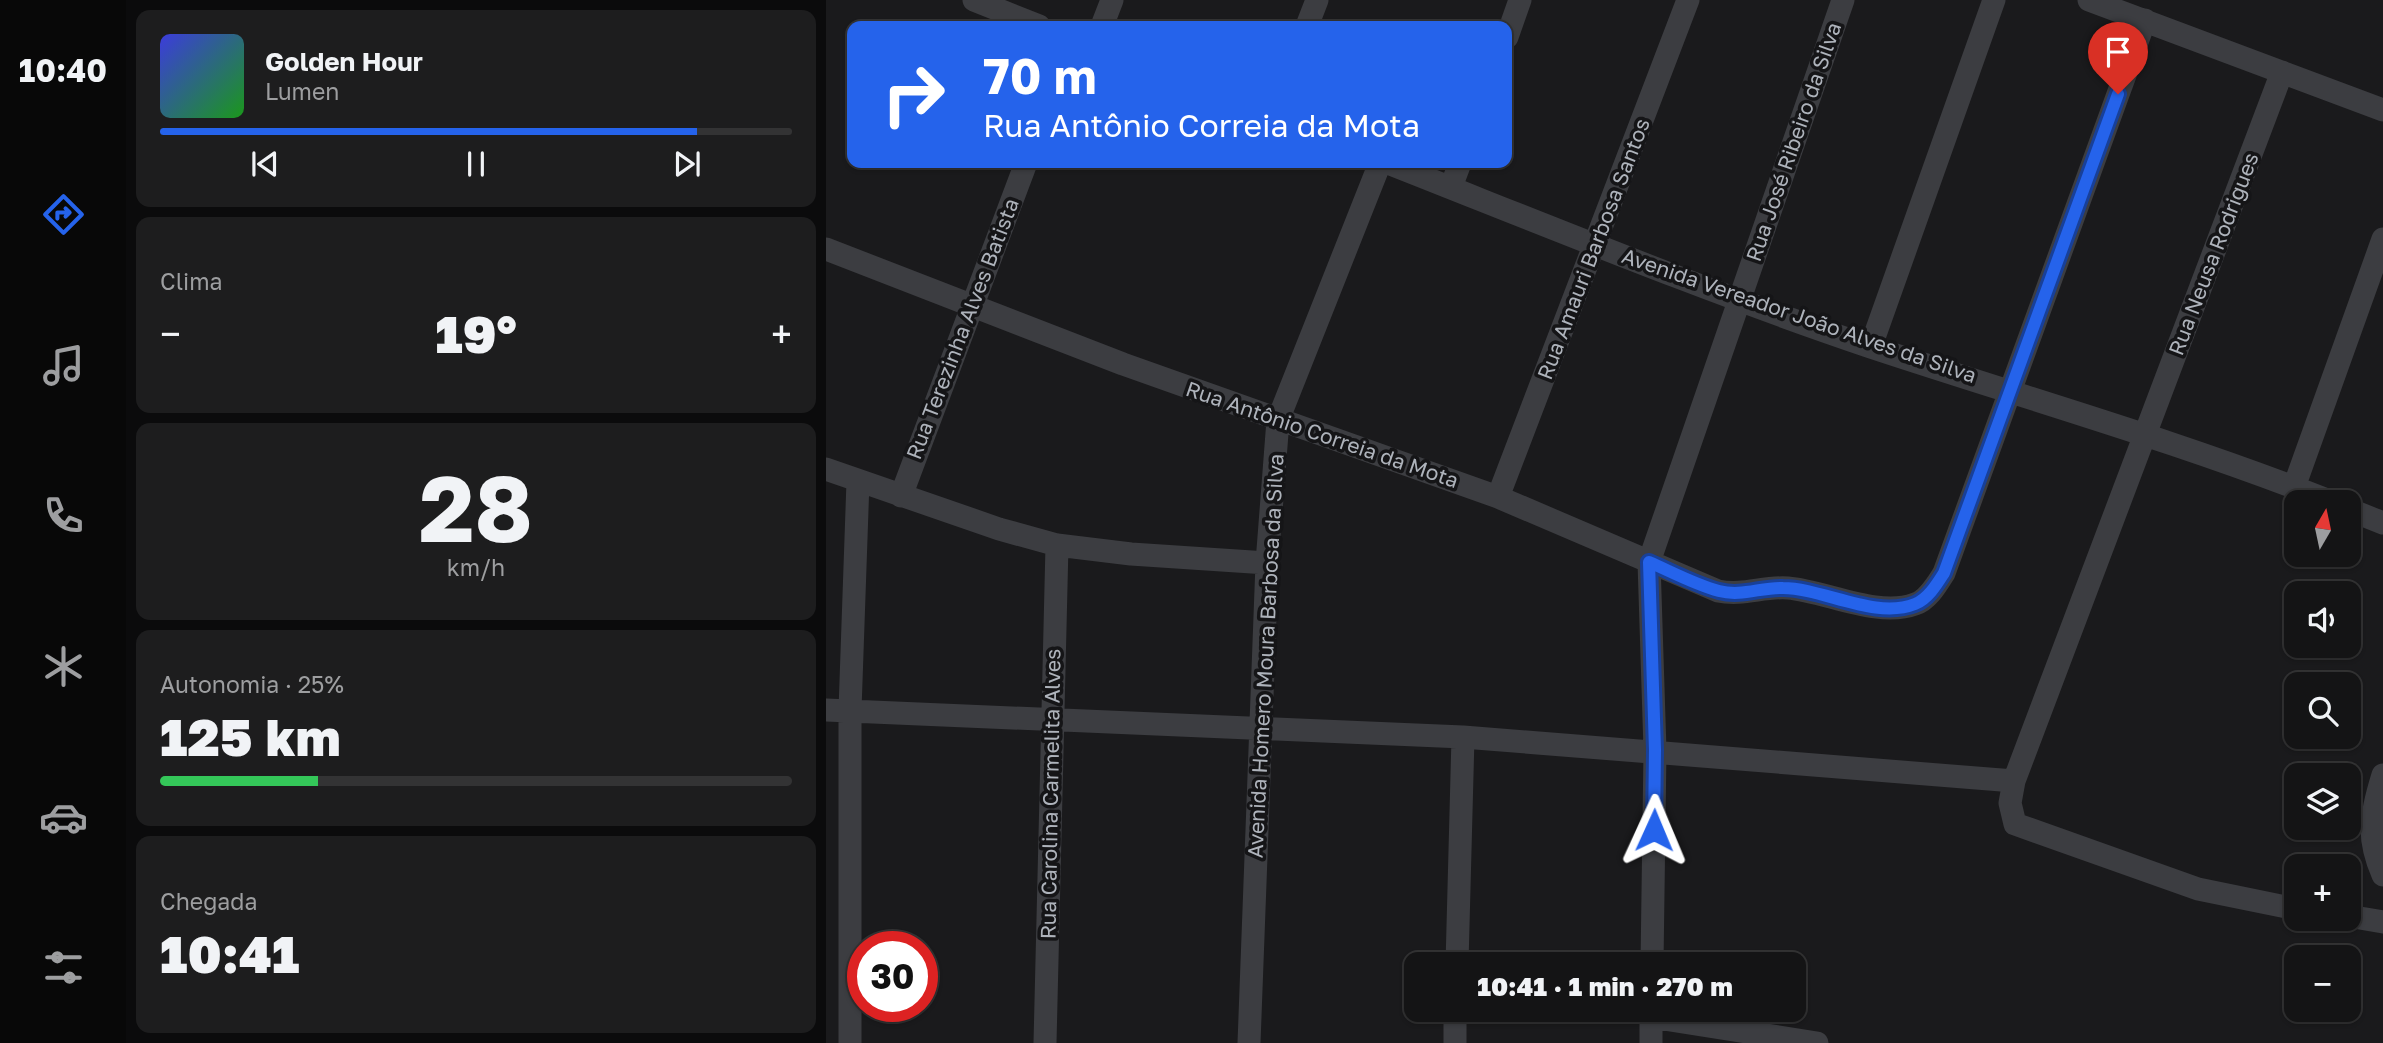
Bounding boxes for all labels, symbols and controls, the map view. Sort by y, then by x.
street label: Rua José Ribeiro da Silva [1740,19,1846,265]
pin [2088,22,2148,94]
icon: arrive [2099,33,2137,71]
text: Golden Hour [265,46,423,77]
text: 70 m [983,46,1097,105]
icon: right [868,49,959,140]
text: 10:40 [19,51,107,89]
text: Lumen [265,77,339,105]
text: Rua Antônio Correia da Mota [983,106,1420,144]
street label: Rua Amauri Barbosa Santos [1531,114,1655,383]
icon: previous [246,145,284,183]
icon: pause [457,145,495,183]
icon: next [668,145,706,183]
street label: Rua Neusa Rodrigues [2162,149,2264,359]
icon: directions [39,190,88,239]
street label: Rua Terezinha Alves Batista [900,194,1024,463]
street label: Avenida Vereador João Alves da Silva [1619,242,1980,388]
text: Clima [160,267,223,295]
text: 19° [435,302,517,364]
text: − [160,311,181,356]
text: + [771,311,792,356]
icon: music [39,341,88,390]
street label: Rua Antônio Correia da Mota [1183,375,1462,493]
text: 28 [419,453,533,562]
street label: Avenida Homero Moura Barbosa da Silva [1241,453,1289,859]
north arrow [2284,490,2361,567]
map controls [2284,490,2361,1022]
icon: phone [39,491,88,540]
text: km/h [447,553,505,581]
button: sound [2284,581,2361,658]
icon: climate [39,642,88,691]
street label: Rua Carolina Carmelita Alves [1034,649,1066,939]
text: Autonomia · 25% [160,670,344,698]
button: search [2284,672,2361,749]
text: 125 km [160,705,341,767]
button: layers [2284,763,2361,840]
icon: car [39,793,88,842]
position arrow [1617,793,1691,867]
button: + [2284,854,2361,931]
text: Chegada [160,887,257,915]
text: 10:41 [160,922,299,984]
speed limit sign: 30 [847,931,938,1022]
icon: filters [39,943,88,992]
button: − [2284,945,2361,1022]
text: 10:41 · 1 min · 270 m [1477,971,1733,1002]

